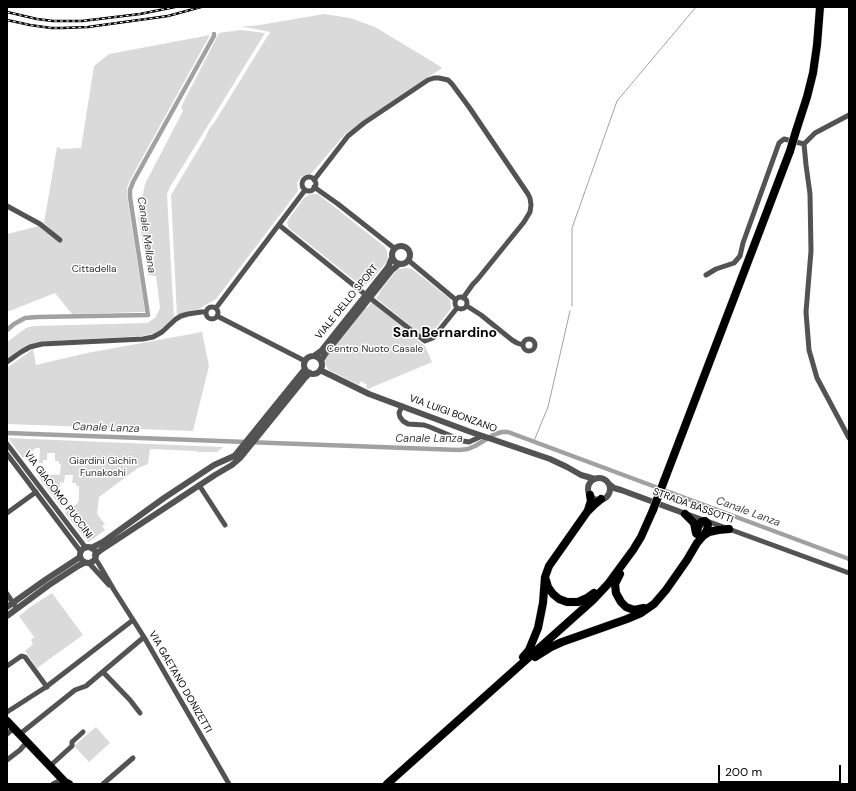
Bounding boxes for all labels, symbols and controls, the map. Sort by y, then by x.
water label: Canale Mellana [134,196,158,274]
street label: VIALE DELLO SPORT [313,262,381,342]
park label: Cittadella [72,263,116,275]
district label: San Bernardino [393,325,497,341]
park label: Centro Nuoto Casale [327,343,423,355]
street label: VIA LUIGI BONZANO [408,393,498,435]
water label: Canale Lanza [72,420,140,436]
water label: Canale Lanza [395,432,463,446]
street label: VIA GIACOMO PUCCINI [21,449,95,541]
park label: Giardini Gichin Funakoshi [69,455,137,478]
street label: STRADA BASSOTTI [651,486,735,526]
water label: Canale Lanza [714,494,782,530]
street label: VIA GAETANO DONIZETTI [146,629,214,735]
scale bar [720,757,843,783]
text: 200 m [725,764,762,780]

